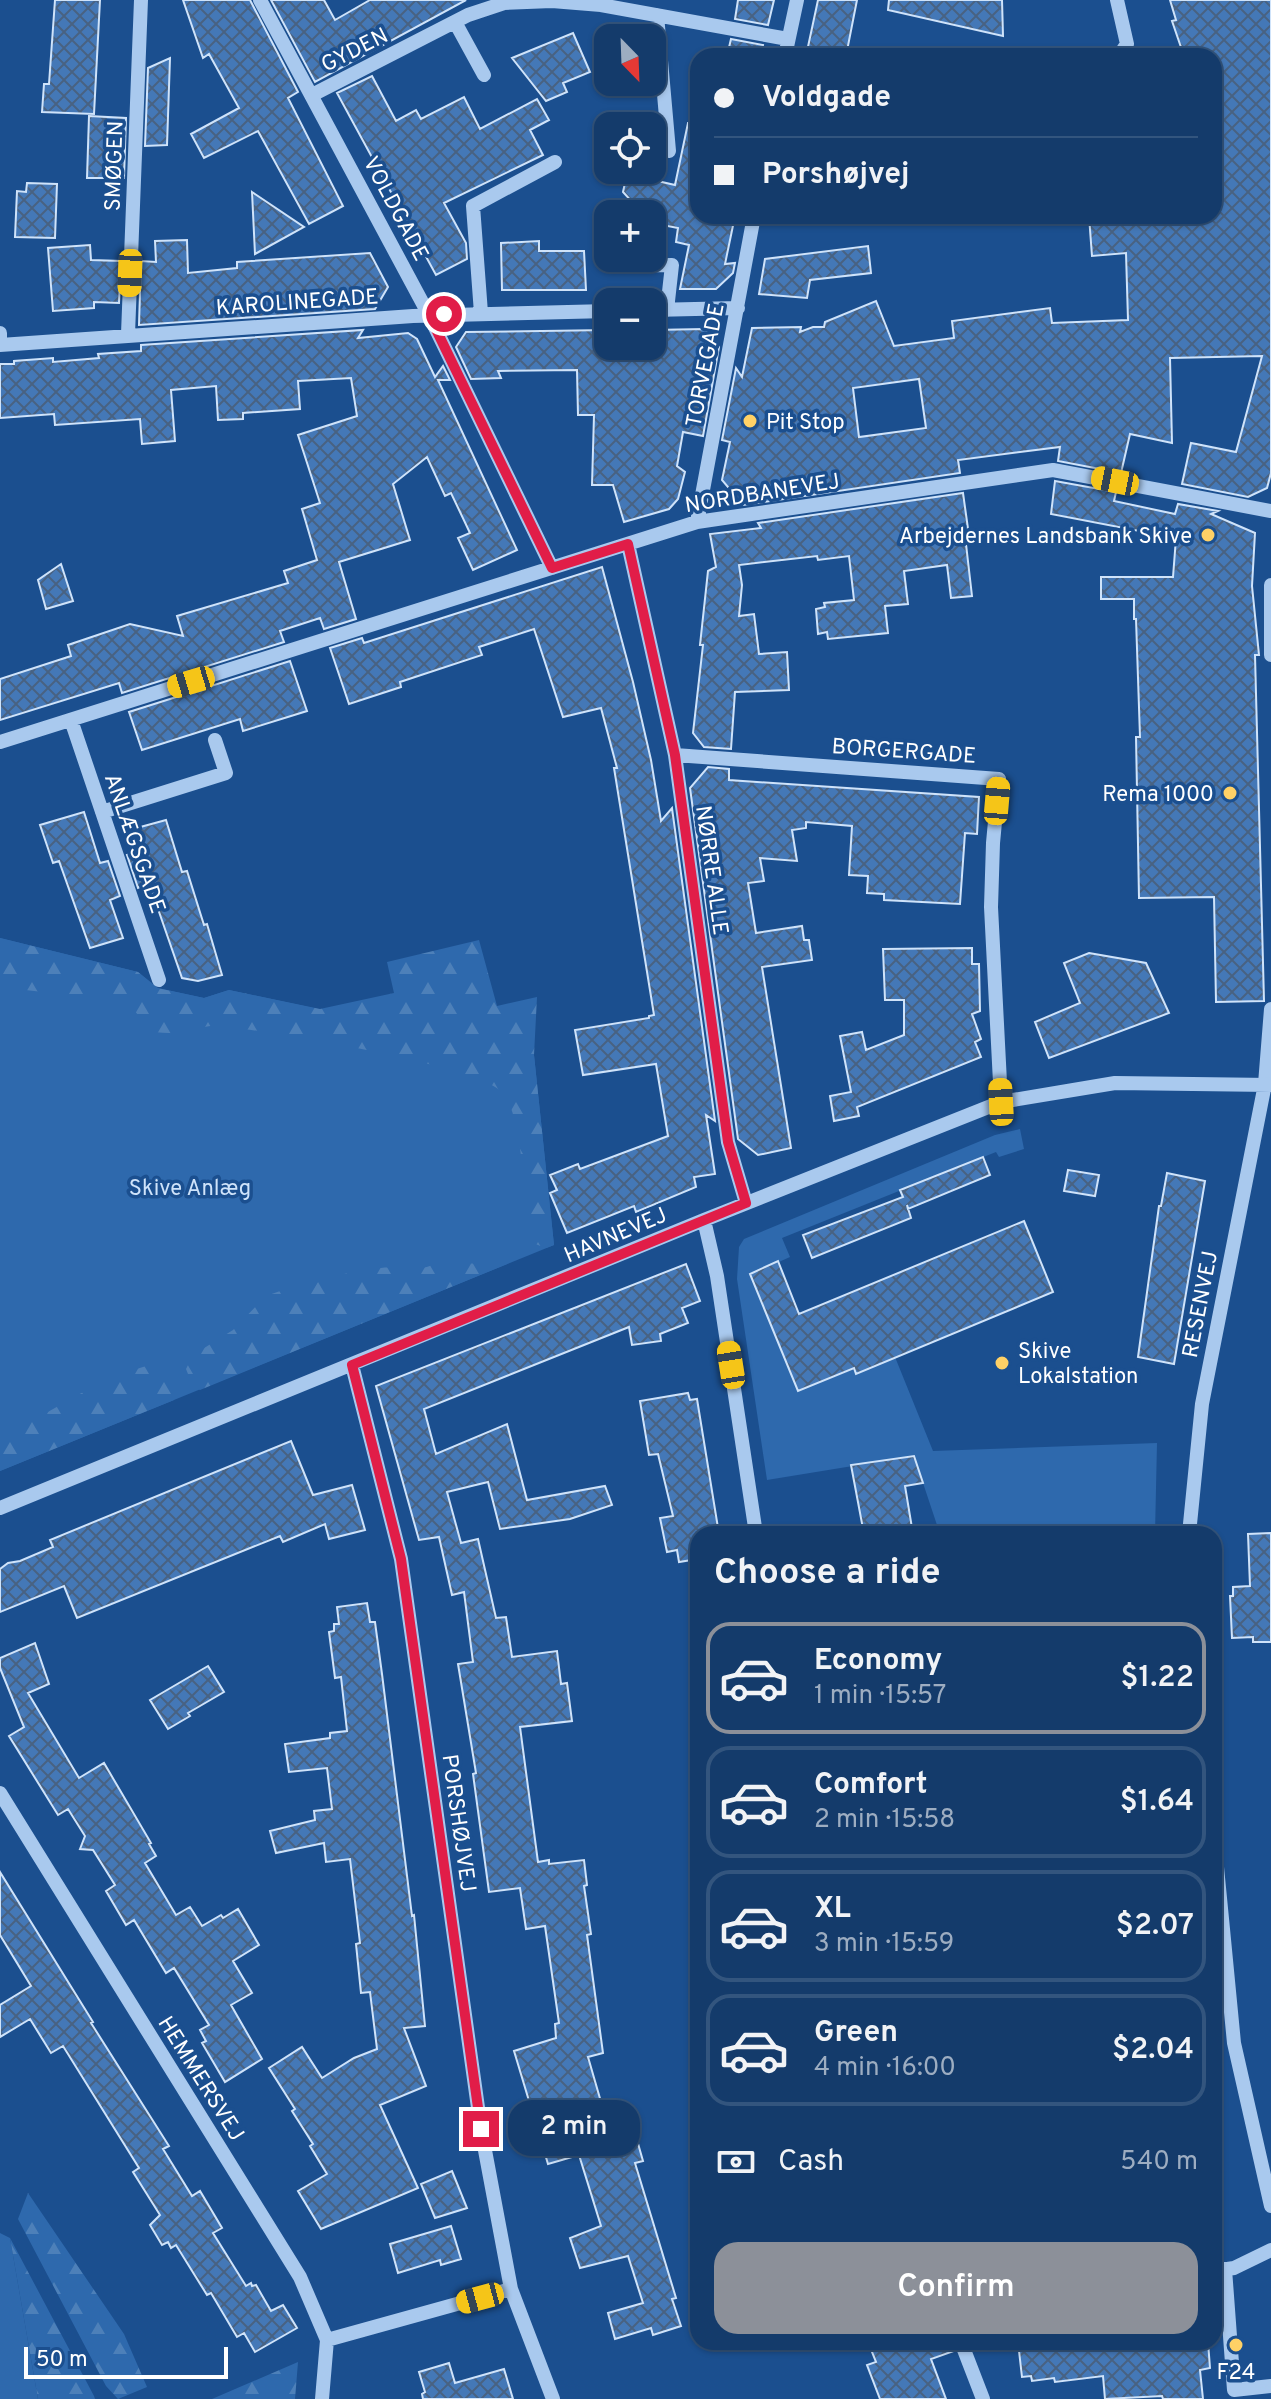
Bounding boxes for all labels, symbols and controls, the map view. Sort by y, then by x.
street label: GYDEN [317,23,393,79]
north arrow [594,24,666,96]
map controls [594,24,666,360]
text: Voldgade [762,80,891,117]
button: locate [594,112,666,184]
street label: SMØGEN [100,120,131,212]
street label: VOLDGADE [356,152,434,266]
text: Porshøjvej [762,157,909,194]
button: + [594,200,666,272]
car [117,249,143,297]
street label: KAROLINEGADE [215,284,380,323]
button: − [594,288,666,360]
route start [426,296,462,332]
street label: TORVEGADE [681,301,732,430]
place label: Pit Stop [766,410,845,437]
marker: Pit Stop [741,412,759,430]
car [1089,465,1141,497]
street label: NORDBANEVEJ [683,469,842,520]
place label: Arbejdernes Landsbank Skive [899,524,1192,551]
marker: Arbejdernes Landsbank Skive [1199,526,1217,544]
car [165,664,217,700]
street label: BORGERGADE [831,734,977,771]
street label: ANLÆGSGADE [97,770,170,917]
car [983,776,1011,826]
place label: Rema 1000 [1102,782,1214,809]
marker: Rema 1000 [1221,784,1239,802]
street label: NØRRE ALLE [688,804,733,937]
car [988,1077,1014,1127]
park label: Skive Anlæg [129,1176,251,1203]
street label: HAVNEVEJ [561,1203,671,1270]
street label: RESENVEJ [1178,1249,1225,1360]
car [715,1339,747,1391]
place label: Skive Lokalstation [1018,1339,1139,1391]
marker: Skive Lokalstation [993,1354,1011,1372]
text: Choose a ride [714,1551,940,1597]
icon: car [718,1642,790,1714]
text: Economy [814,1643,942,1680]
text: $1.22 [1120,1660,1194,1697]
text: 1 min · 15:57 [814,1680,946,1713]
street label: PORSHØJVEJ [434,1753,481,1894]
icon: car [718,1766,790,1838]
text: Comfort [814,1767,927,1804]
text: $1.64 [1120,1784,1194,1821]
text: 2 min · 15:58 [814,1804,955,1837]
icon: car [718,1890,790,1962]
text: XL [814,1891,851,1928]
text: $2.07 [1116,1908,1194,1945]
text: 3 min · 15:59 [814,1928,954,1961]
street label: HEMMERSVEJ [151,2012,249,2147]
icon: car [718,2014,790,2086]
text: Green [814,2015,898,2052]
text: $2.04 [1112,2032,1194,2069]
text: 4 min · 16:00 [814,2052,956,2085]
callout: 2 min [509,2101,641,2157]
route end [463,2111,499,2147]
text: 2 min [540,2111,608,2144]
icon: cash [714,2140,758,2184]
text: Cash [778,2144,844,2181]
text: 540 m [1120,2146,1198,2179]
button: Confirm [714,2242,1198,2334]
car [454,2280,506,2316]
marker: F24 [1227,2336,1245,2354]
scale bar [24,2343,228,2379]
text: 50 m [36,2347,88,2374]
place label: F24 [1217,2360,1255,2387]

